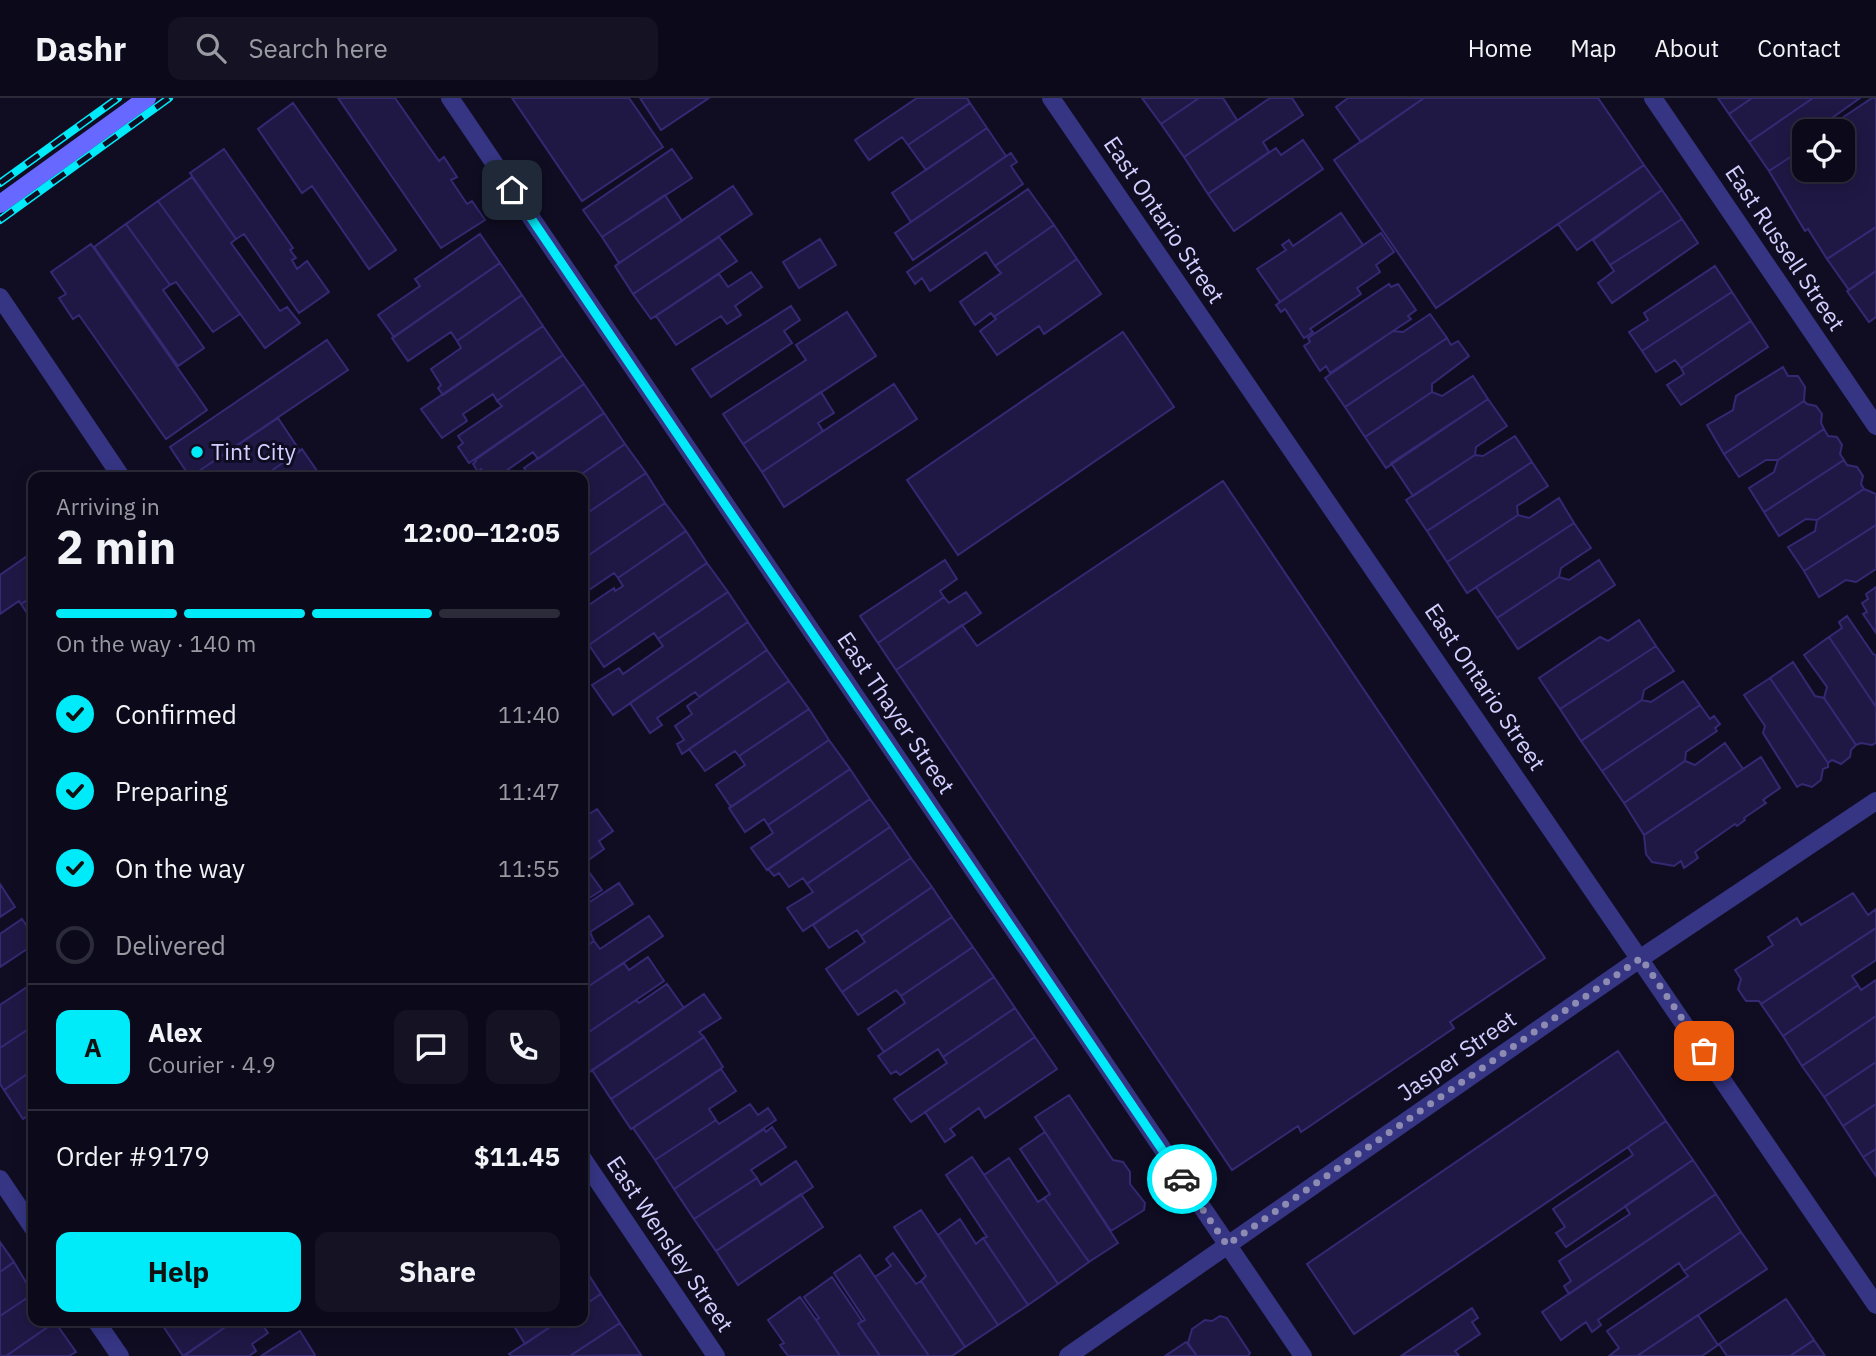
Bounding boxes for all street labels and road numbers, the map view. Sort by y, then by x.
street label: East Ontario Street [1098,130,1232,309]
street label: East Russell Street [1719,159,1852,336]
street label: East Ontario Street [1419,597,1553,776]
street label: East Thayer Street [831,625,962,799]
street label: Jasper Street [1391,1003,1522,1107]
street label: East Wensley Street [601,1150,741,1337]

